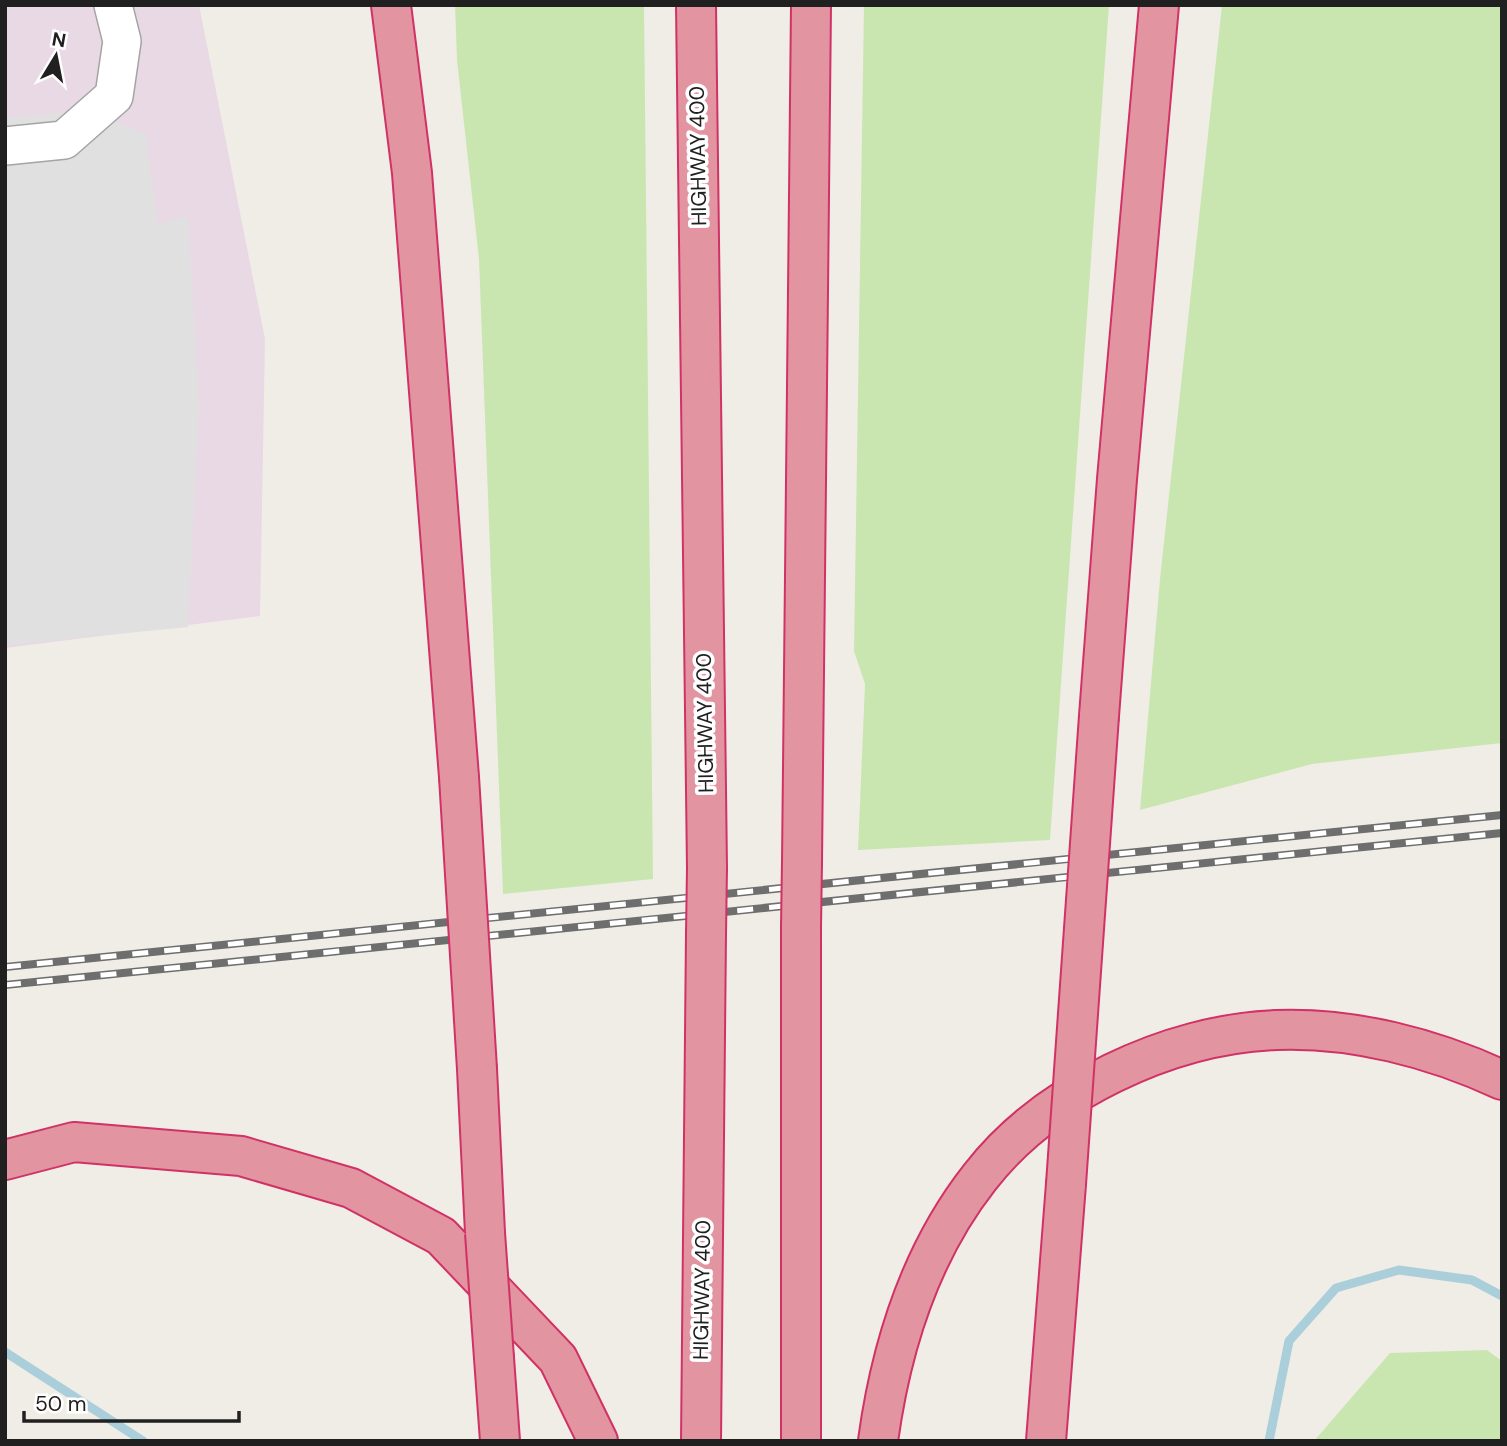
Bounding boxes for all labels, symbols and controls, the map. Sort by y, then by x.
north arrow [21,21,91,91]
text: N [50,26,68,53]
street label: HIGHWAY 400 [683,86,713,226]
street label: HIGHWAY 400 [690,653,720,793]
street label: HIGHWAY 400 [687,1220,717,1360]
scale bar [24,1380,240,1424]
text: 50 m [35,1390,86,1418]

